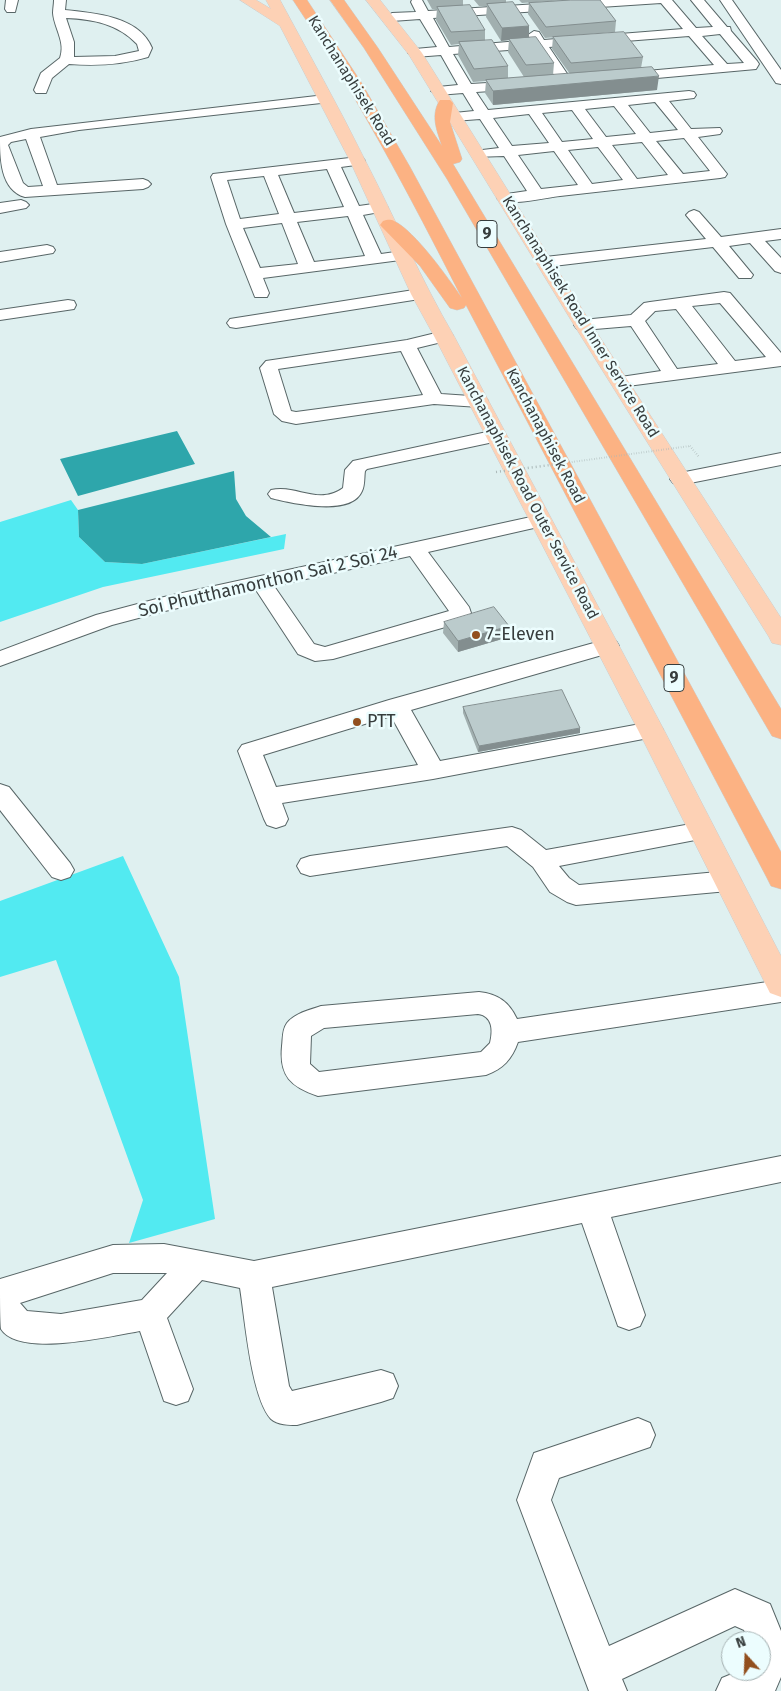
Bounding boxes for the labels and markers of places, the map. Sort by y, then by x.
place label: 7-Eleven [486,624,555,646]
marker: 7-Eleven [470,629,482,641]
place label: PTT [367,711,396,733]
marker: PTT [351,716,363,728]

